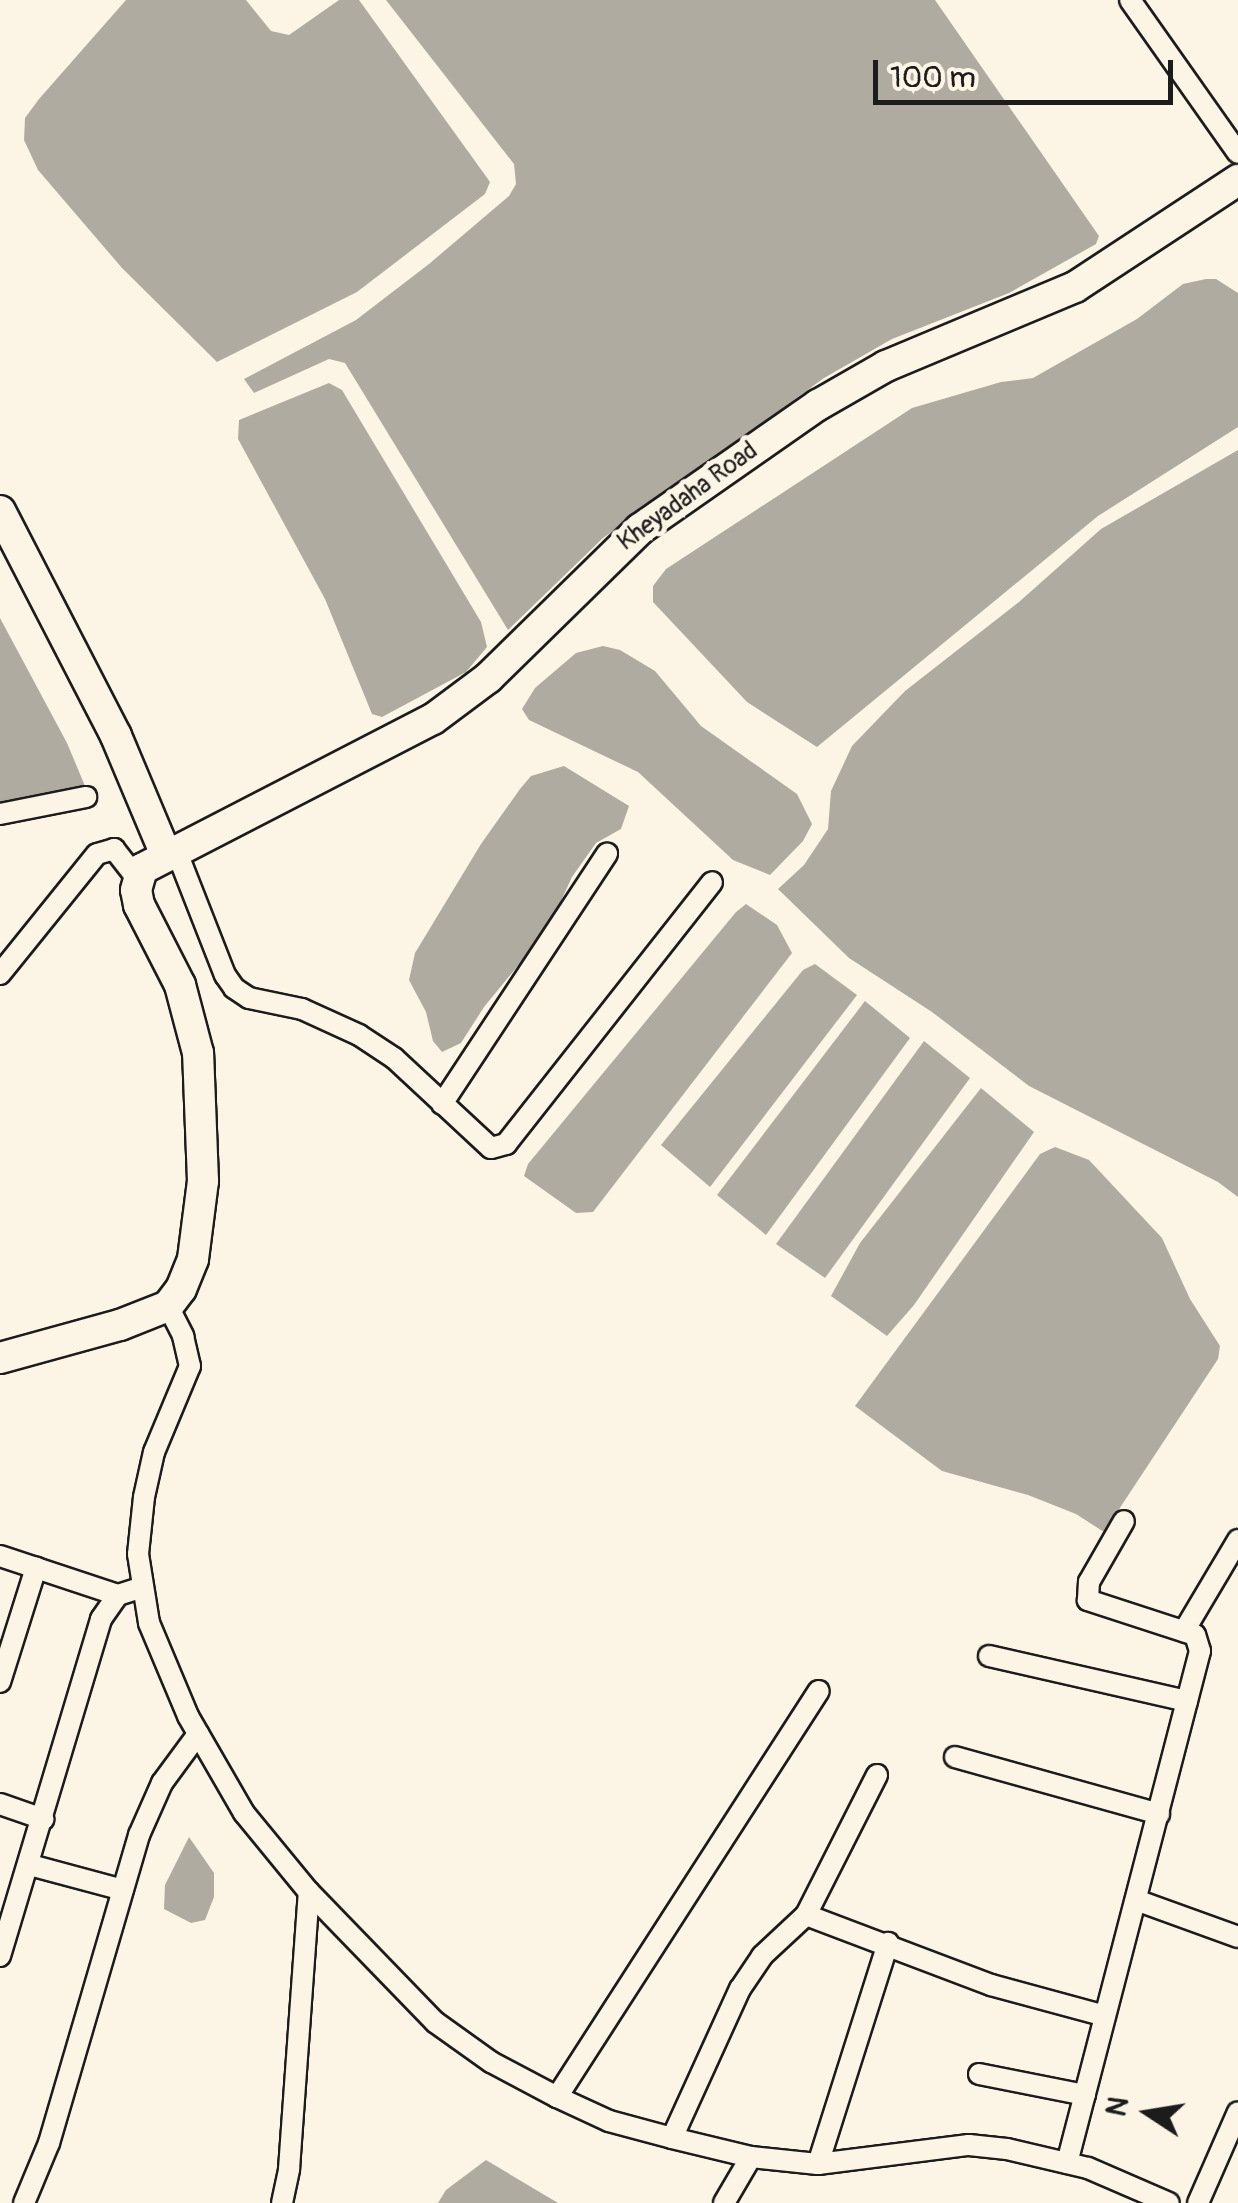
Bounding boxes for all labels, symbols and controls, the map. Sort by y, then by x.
scale bar [878,40,1178,102]
text: 100 m [890,59,976,96]
street label: Kheyadaha Road [612,436,764,558]
north arrow [1098,2063,1198,2163]
text: N [1099,2094,1137,2120]

